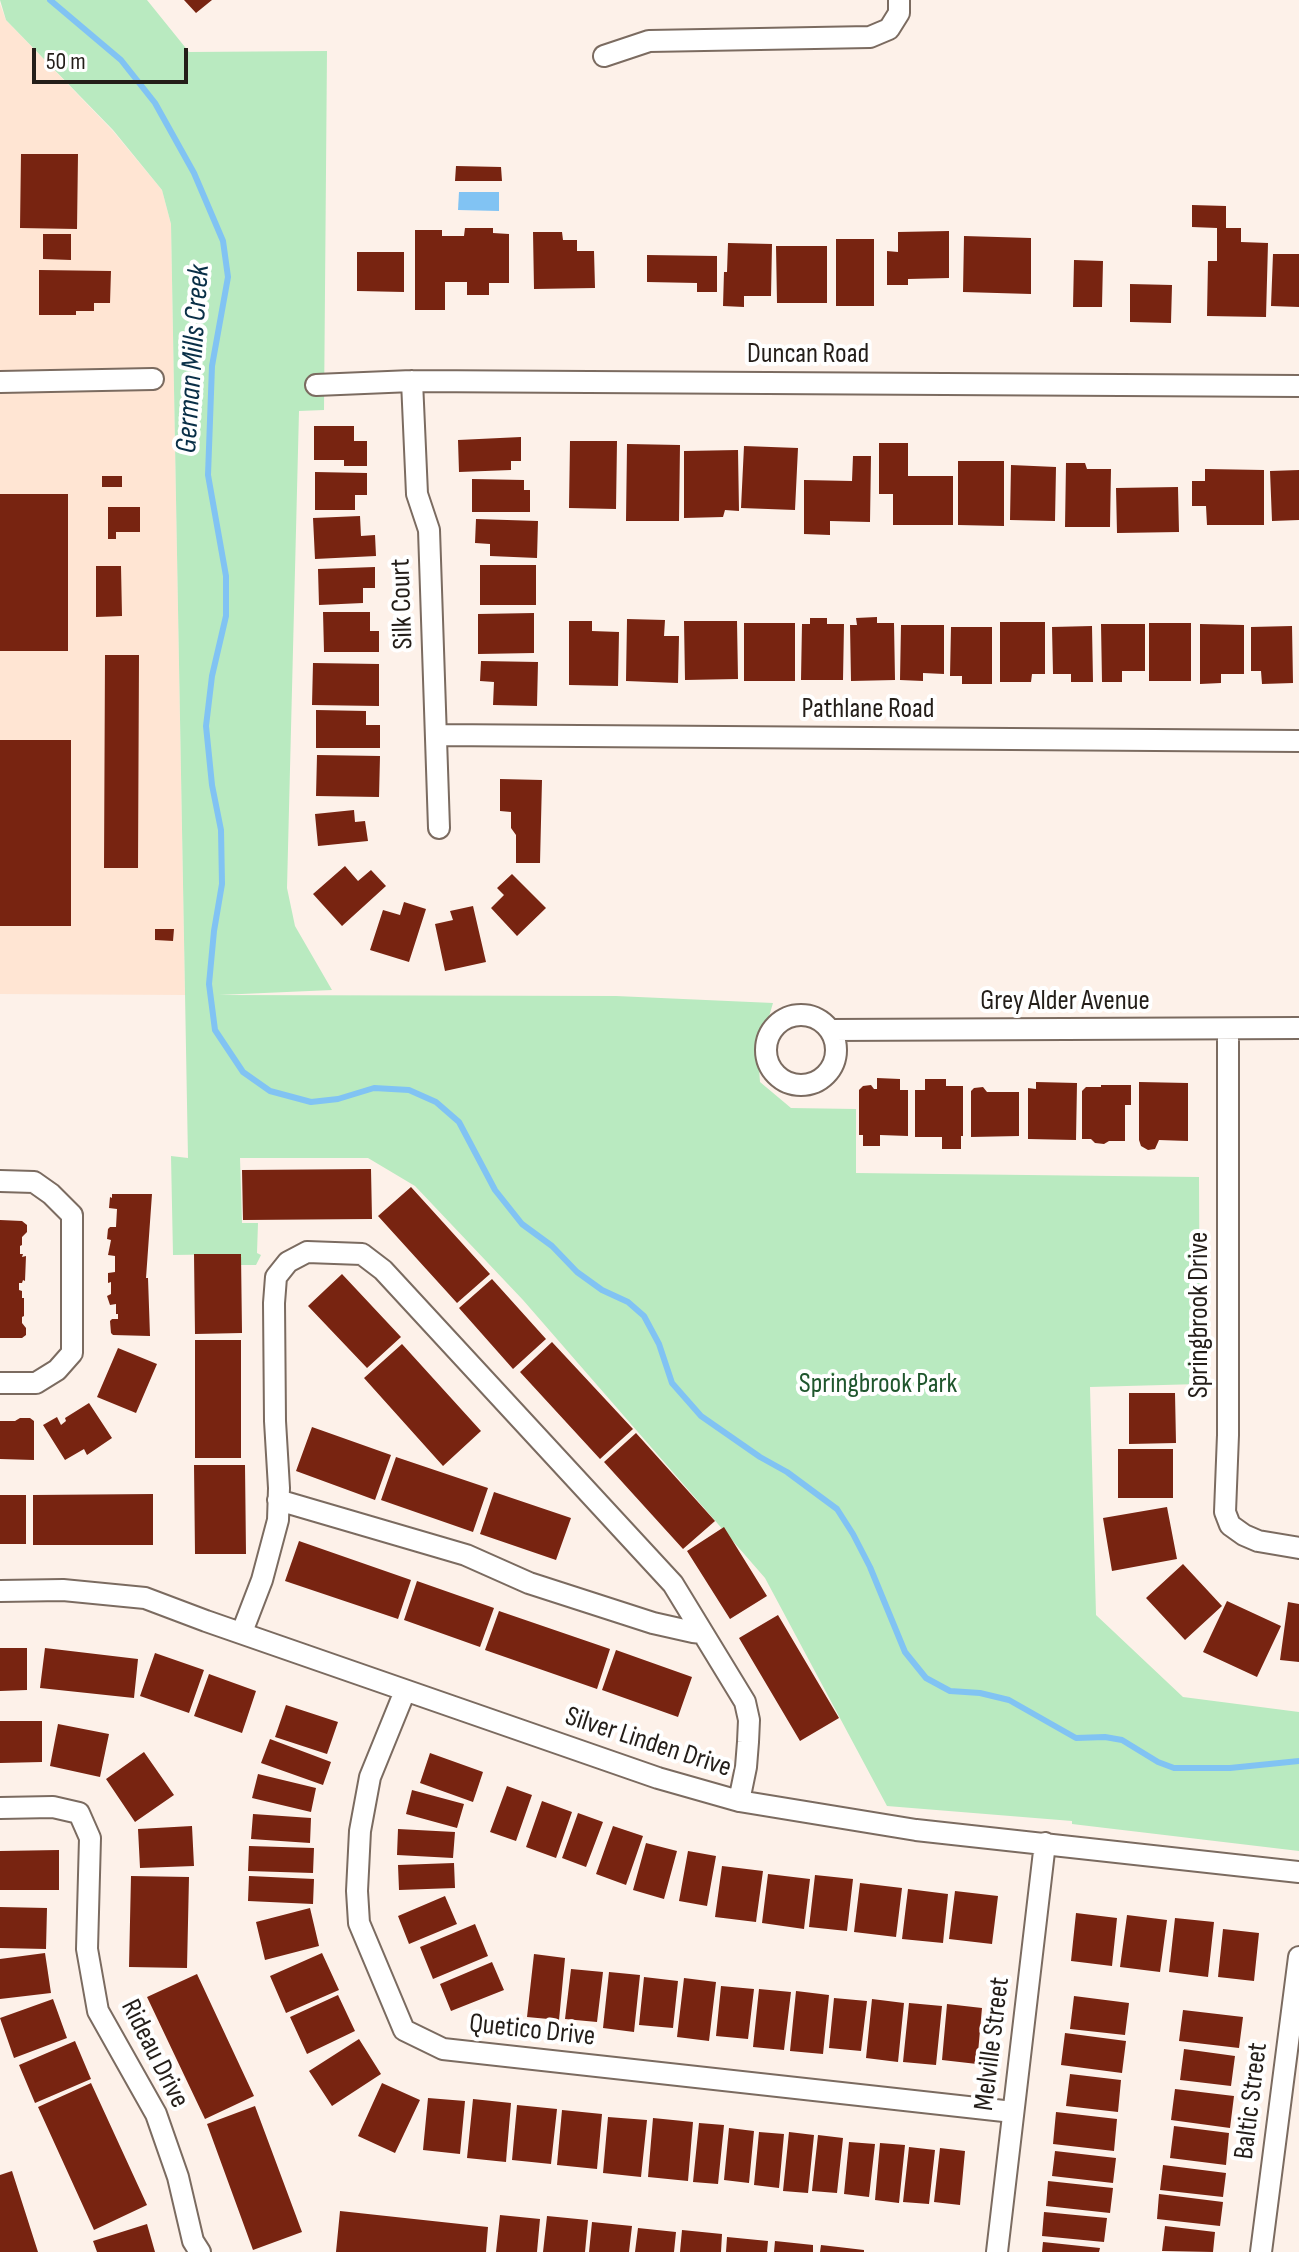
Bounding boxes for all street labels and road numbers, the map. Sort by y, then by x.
street label: Duncan Road [747,338,869,372]
street label: Silk Court [385,558,421,650]
street label: Pathlane Road [801,693,935,727]
street label: Grey Alder Avenue [980,985,1150,1019]
street label: Springbrook Drive [1183,1232,1217,1398]
street label: Silver Linden Drive [561,1700,735,1786]
street label: Melville Street [968,1975,1018,2113]
street label: Rideau Drive [112,1994,196,2114]
street label: Quetico Drive [467,2008,597,2054]
street label: Baltic Street [1228,2041,1276,2161]

